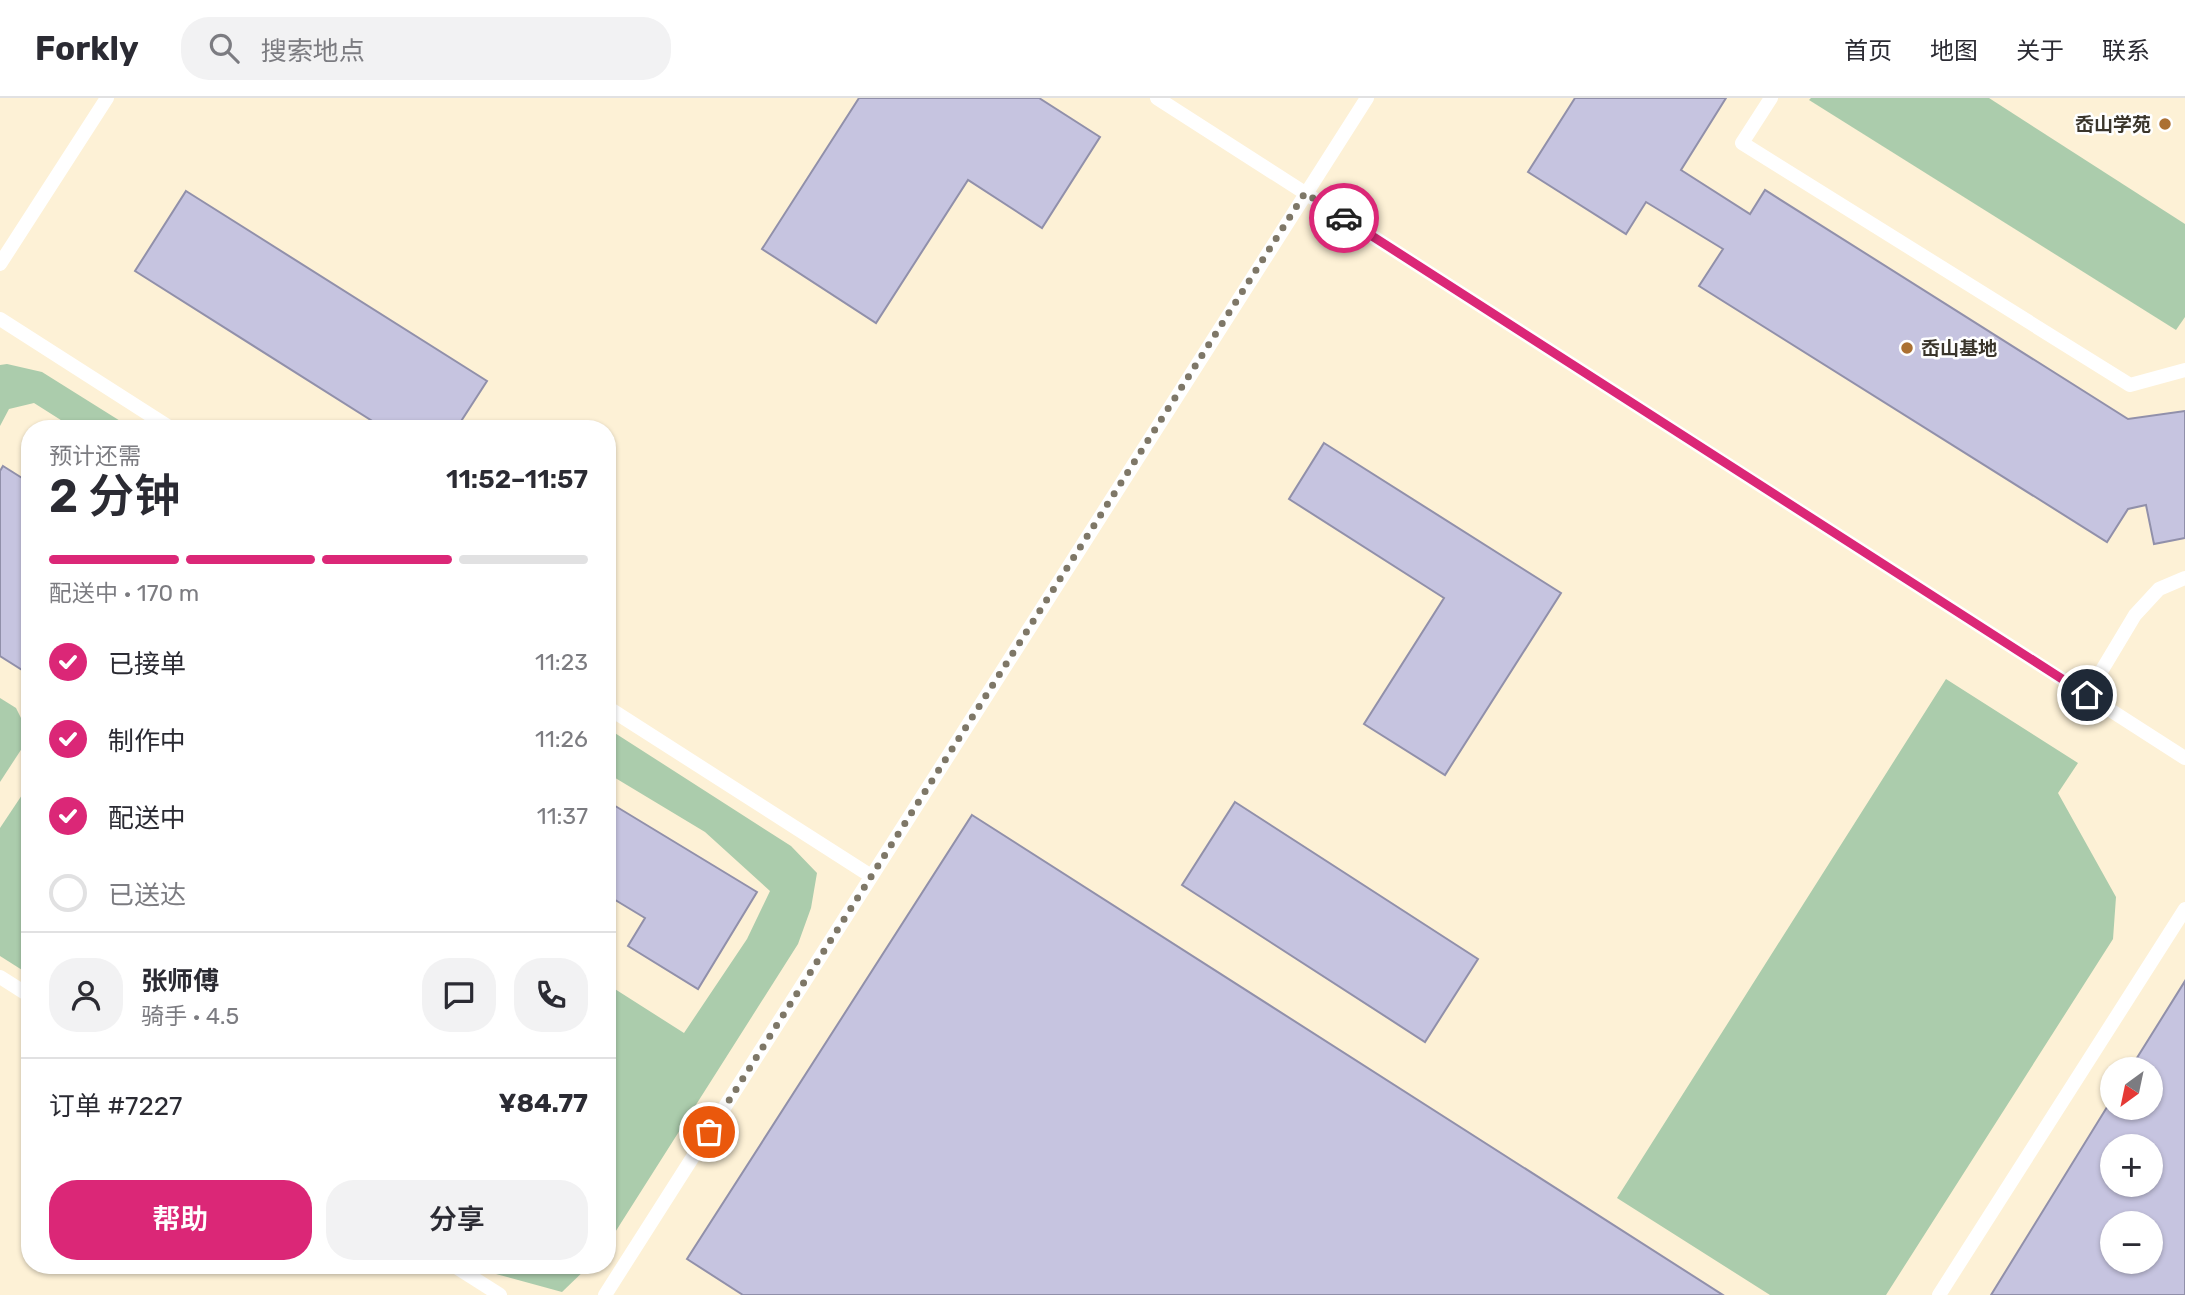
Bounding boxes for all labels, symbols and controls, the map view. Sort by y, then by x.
search box [181,17,671,80]
text: Forkly [35,29,139,68]
icon: search [205,29,243,67]
text: 搜索地点 [261,36,365,67]
text: 首页 [1844,37,1892,65]
text: 地图 [1930,37,1978,65]
text: 关于 [2016,37,2064,65]
text: 联系 [2102,37,2150,65]
place label: 岙山学苑 [2075,113,2151,136]
marker: 岙山学苑 [2157,116,2173,132]
courier [1309,183,1379,253]
icon: car [1325,199,1363,237]
place label: 岙山基地 [1921,337,1997,360]
marker: 岙山基地 [1899,340,1915,356]
text: 预计还需 [49,442,141,470]
text: 11:52–11:57 [446,464,588,495]
text: 2 分钟 [49,469,180,524]
text: 配送中 · 170 m [49,579,199,607]
icon: check [49,643,87,681]
text: 11:23 [535,648,588,676]
text: 已接单 [108,649,186,680]
pin [2057,665,2117,725]
icon: home [2068,676,2106,714]
icon: check [49,720,87,758]
text: 11:26 [535,725,588,753]
text: 制作中 [108,726,186,757]
icon: check [49,797,87,835]
text: 11:37 [537,802,588,830]
text: 配送中 [108,803,186,834]
text: 已送达 [108,880,186,911]
button: person [49,958,123,1032]
button: chat [422,958,496,1032]
button: phone [514,958,588,1032]
text: 张师傅 [141,966,219,997]
text: 骑手 · 4.5 [141,1002,239,1030]
north arrow [2100,1057,2163,1120]
map controls [2100,1057,2163,1274]
text: ¥84.77 [499,1088,588,1119]
text: 订单 #7227 [49,1091,182,1122]
pin [679,1102,739,1162]
icon: bag [690,1113,728,1151]
button: + [2100,1134,2163,1197]
button: 帮助 [49,1180,312,1260]
button: 分享 [326,1180,588,1260]
button: − [2100,1211,2163,1274]

